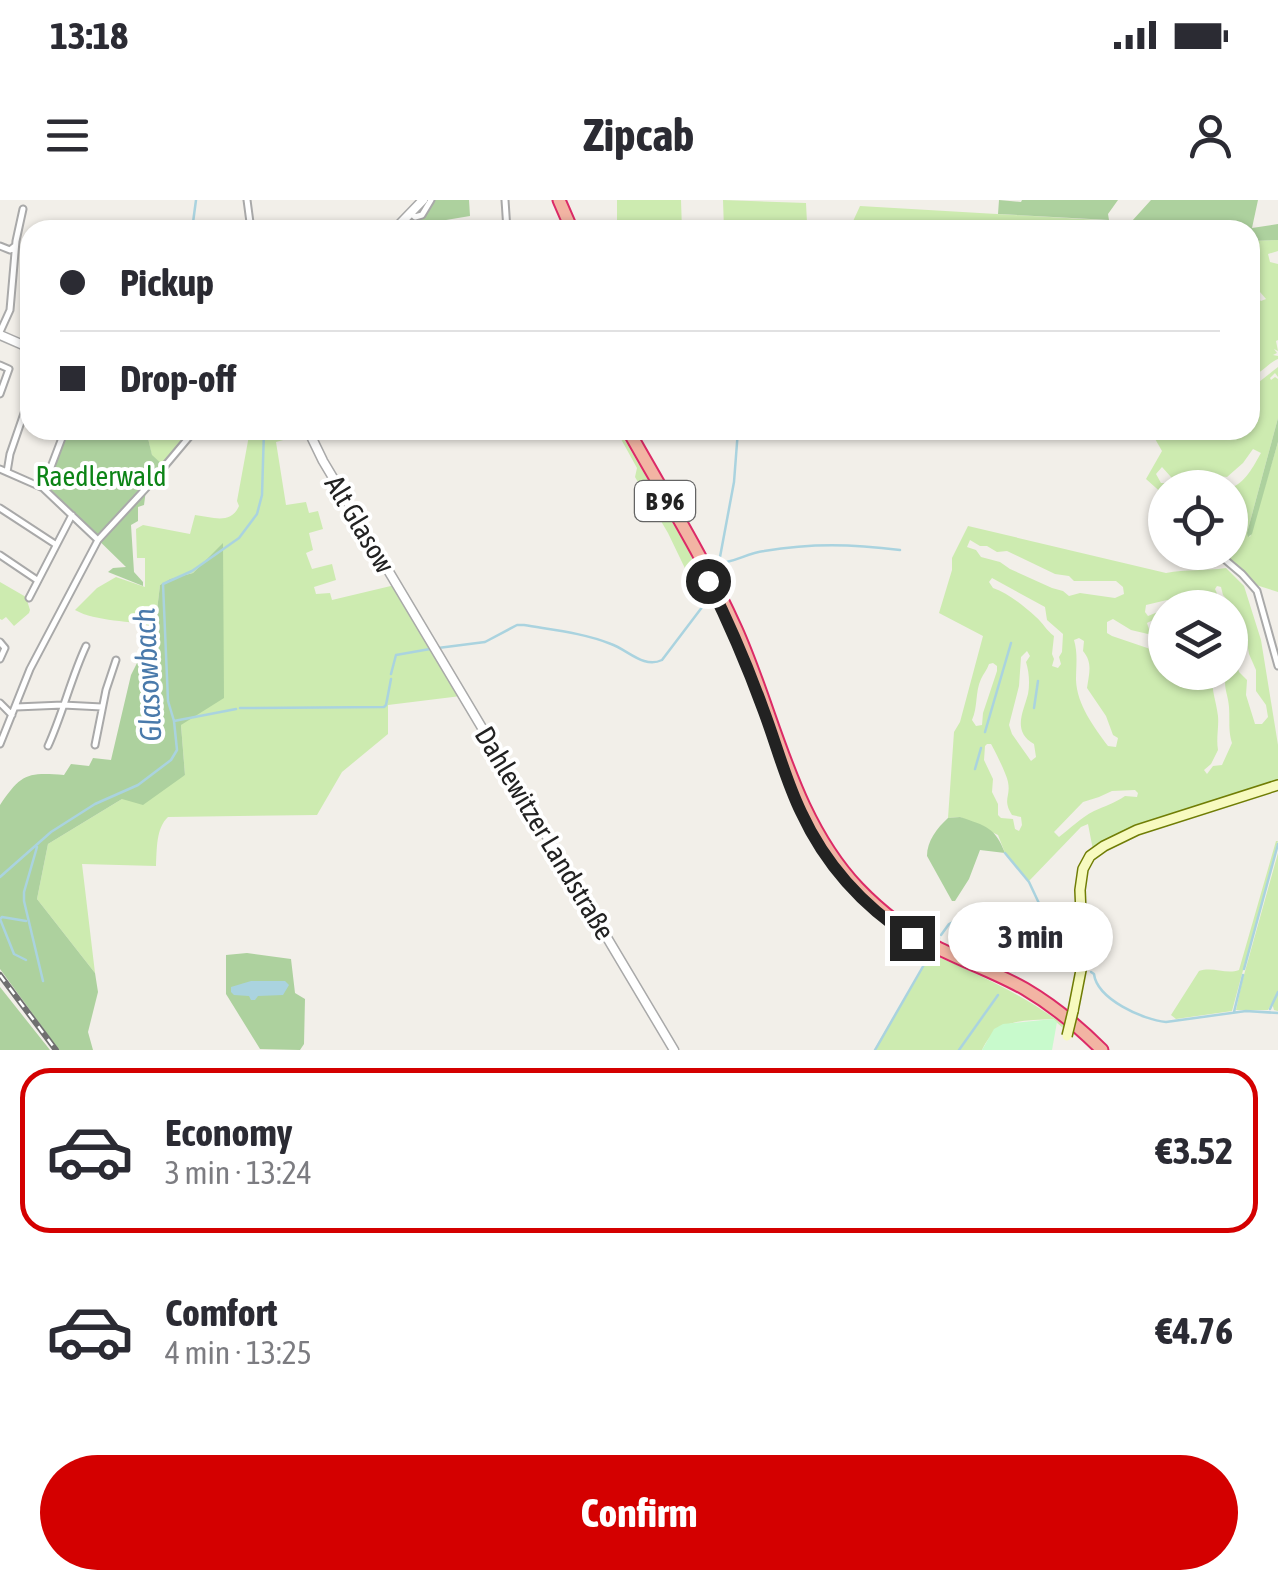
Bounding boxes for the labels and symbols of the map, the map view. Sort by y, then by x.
park label: Raedlerwald [36,460,166,492]
street label: Alt Glasow [319,470,402,579]
road number: B 96 [635,481,695,521]
route start [686,559,731,604]
water label: Glasowbach [127,608,167,743]
street label: Dahlewitzer Landstraße [469,721,621,945]
callout: 3 min [947,903,1112,973]
route end [890,916,935,961]

